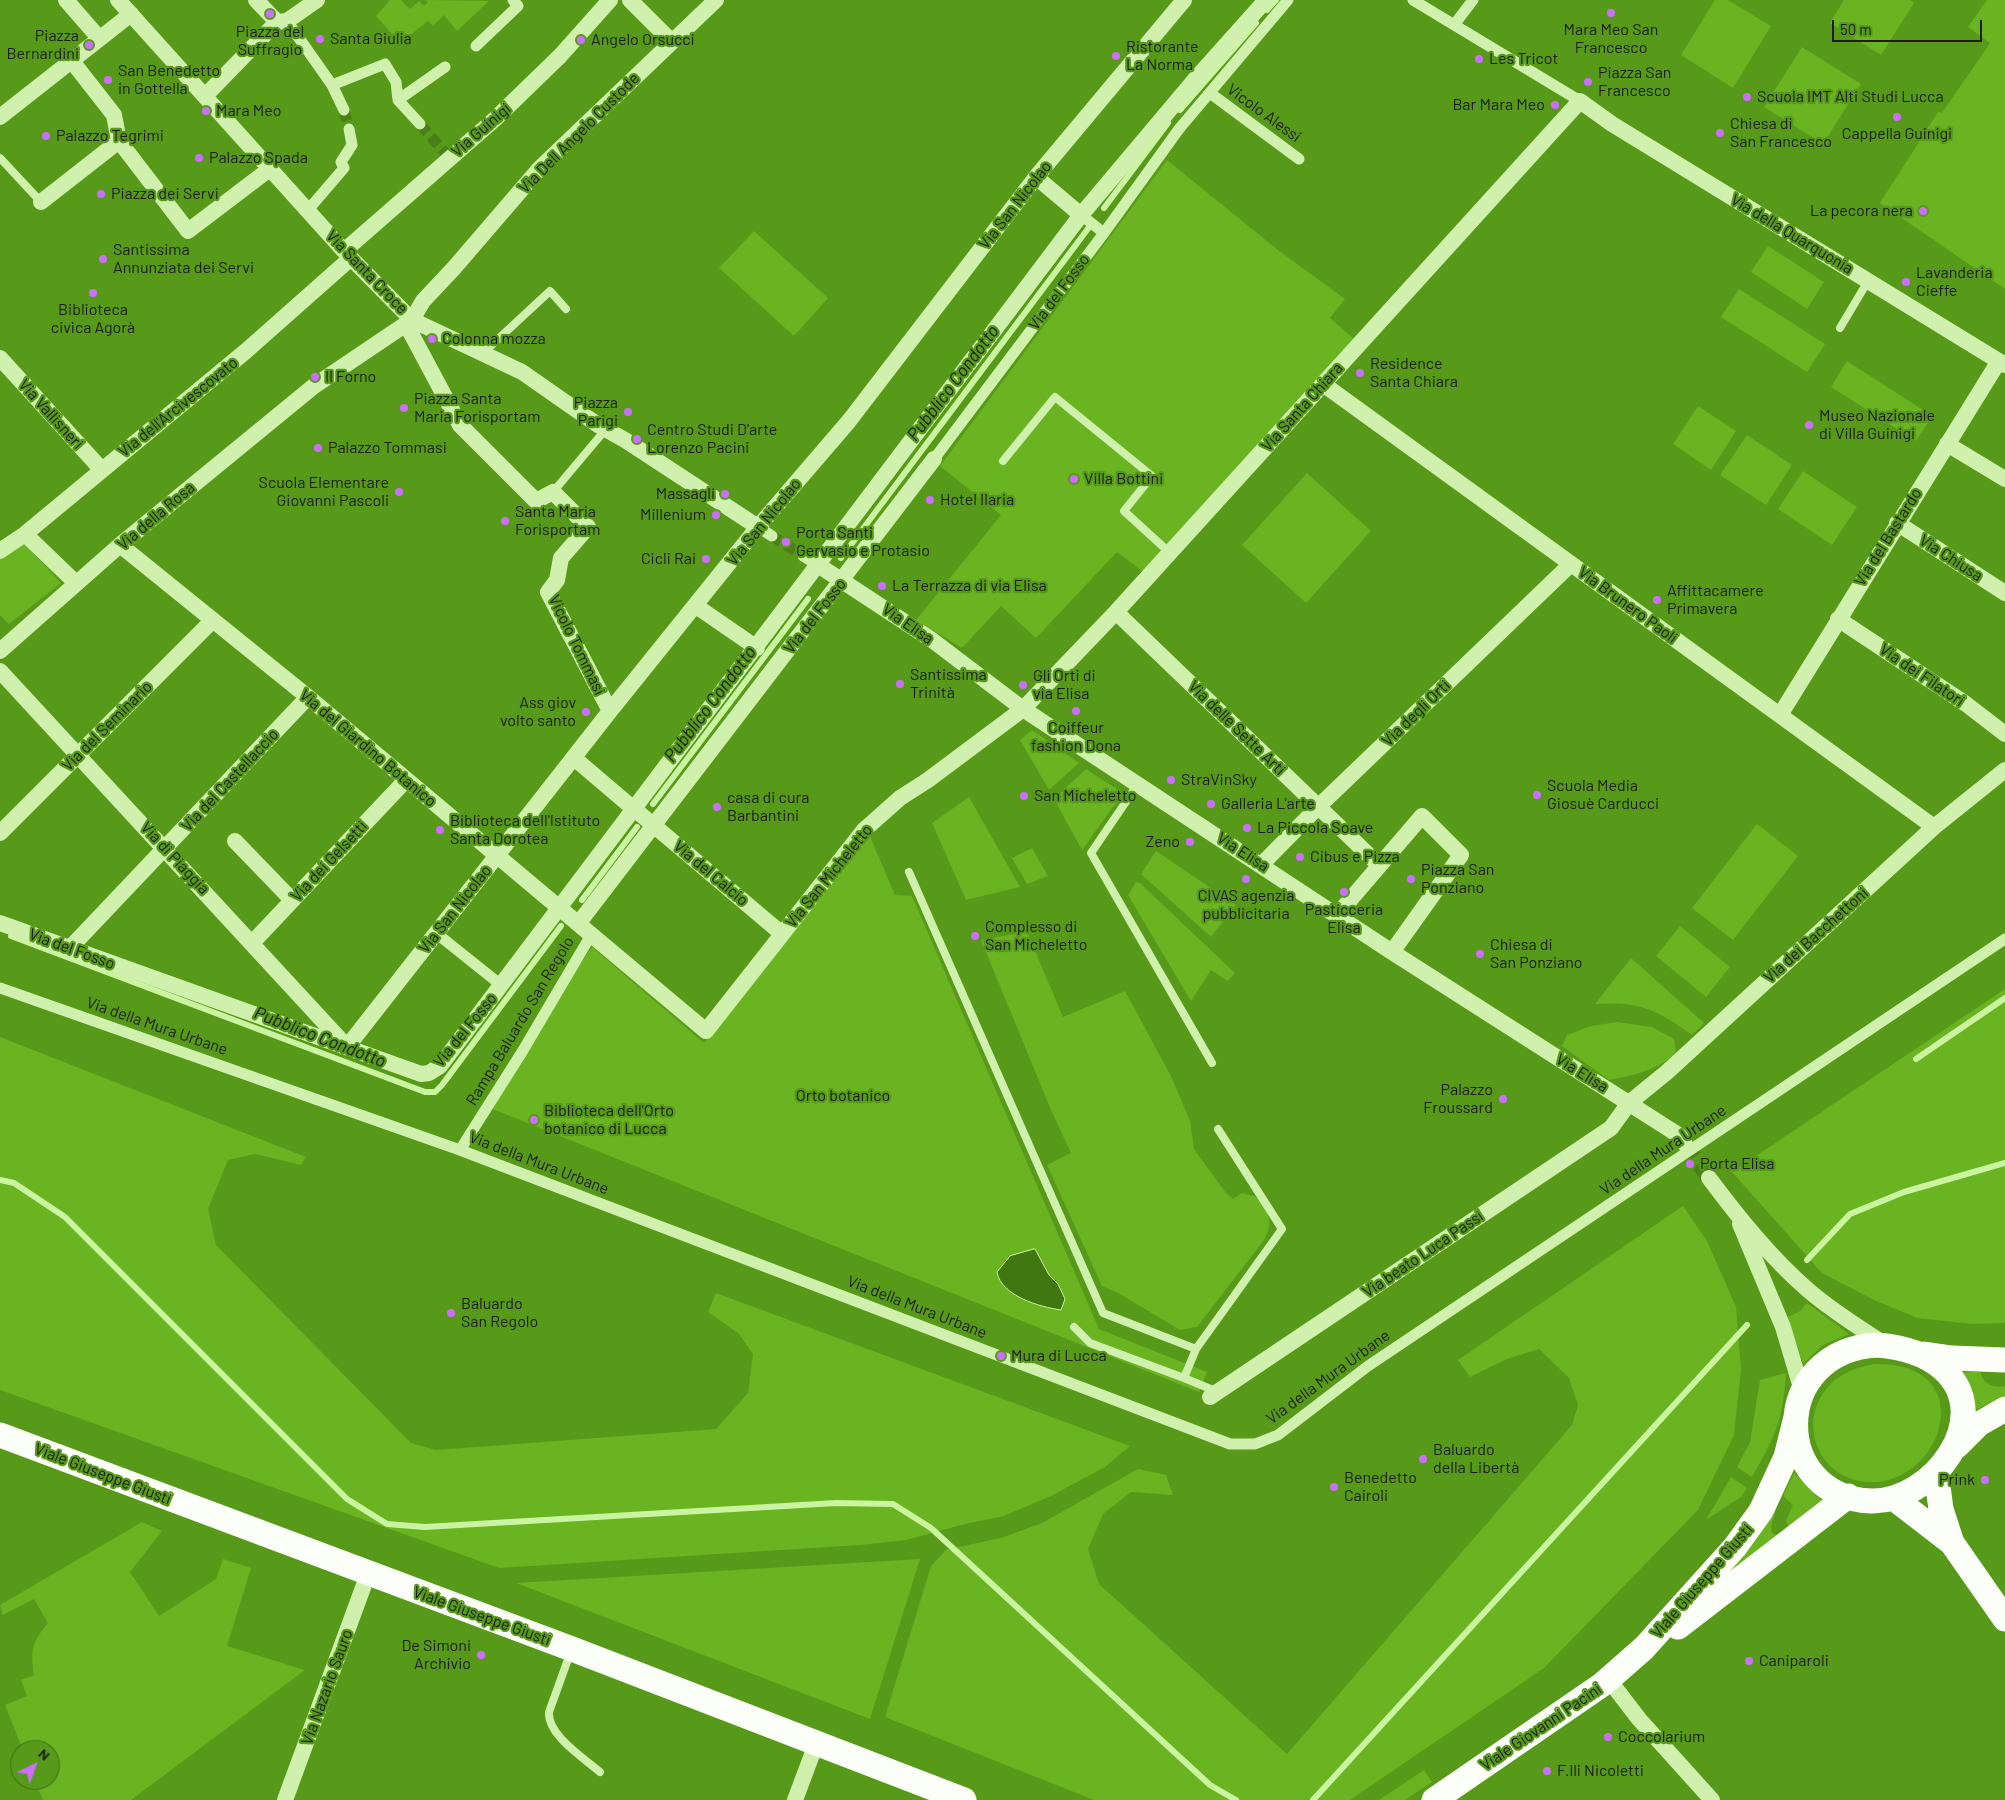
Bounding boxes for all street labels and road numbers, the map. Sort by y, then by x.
street label: Via Dell Angelo Custode [515,69,643,197]
street label: Vicolo Alessi [1223,80,1305,146]
street label: Via Guinigi [447,99,515,161]
street label: Via San Nicolao [975,157,1055,253]
street label: Via della Quarquonia [1727,190,1857,278]
street label: Via Santa Croce [322,226,412,318]
street label: Via del Fosso [1024,250,1094,334]
street label: Via dell'Arcivescovato [114,353,242,461]
street label: Via Santa Chiara [1257,359,1347,455]
street label: Via Vallisneri [14,375,88,453]
street label: Via San Nicolao [723,475,805,569]
street label: Via della Rosa [113,478,199,554]
street label: Via del Bastardo [1850,484,1926,590]
street label: Via Chiusa [1916,530,1986,586]
street label: Via Brunero Paoli [1575,563,1681,647]
street label: Via del Fosso [780,575,850,657]
street label: Vicolo Tommasi [544,592,610,698]
street label: Via Elisa [879,599,937,649]
street label: Via dei Filatori [1876,639,1968,711]
street label: Via degli Orti [1378,676,1454,750]
street label: Via del Seminario [58,677,156,775]
street label: Via delle Sette Arti [1184,677,1290,779]
street label: Via del Giardino Botanico [296,685,440,811]
street label: Via del Castellaccio [177,725,283,835]
street label: Via dei Gelsetti [287,817,371,905]
street label: Via di Piaggia [137,818,213,898]
street label: Via San Micheletto [781,820,877,932]
street label: Via Elisa [1213,828,1273,876]
street label: Via del Calcio [670,836,752,910]
street label: Via San Nicolao [415,861,495,957]
street label: Via dei Bacchettoni [1760,883,1872,987]
street label: Via del Fosso [26,925,118,973]
street label: Rampa Baluardo San Regolo [462,933,578,1109]
street label: Via del Fosso [429,989,501,1071]
street label: Via della Mura Urbane [84,993,230,1059]
street label: Via Elisa [1552,1049,1612,1097]
street label: Via della Mura Urbane [1596,1101,1730,1199]
street label: Via della Mura Urbane [466,1127,612,1199]
street label: Via beato Luca Passi [1359,1206,1487,1302]
street label: Via della Mura Urbane [844,1271,990,1343]
street label: Via della Mura Urbane [1262,1326,1394,1428]
street label: Viale Giuseppe Giusti [32,1439,174,1509]
street label: Viale Giuseppe Giusti [1647,1520,1757,1642]
street label: Viale Giuseppe Giusti [411,1582,553,1650]
street label: Via Nazario Sauro [297,1627,357,1747]
street label: Viale Giovanni Pacini [1477,1679,1605,1775]

